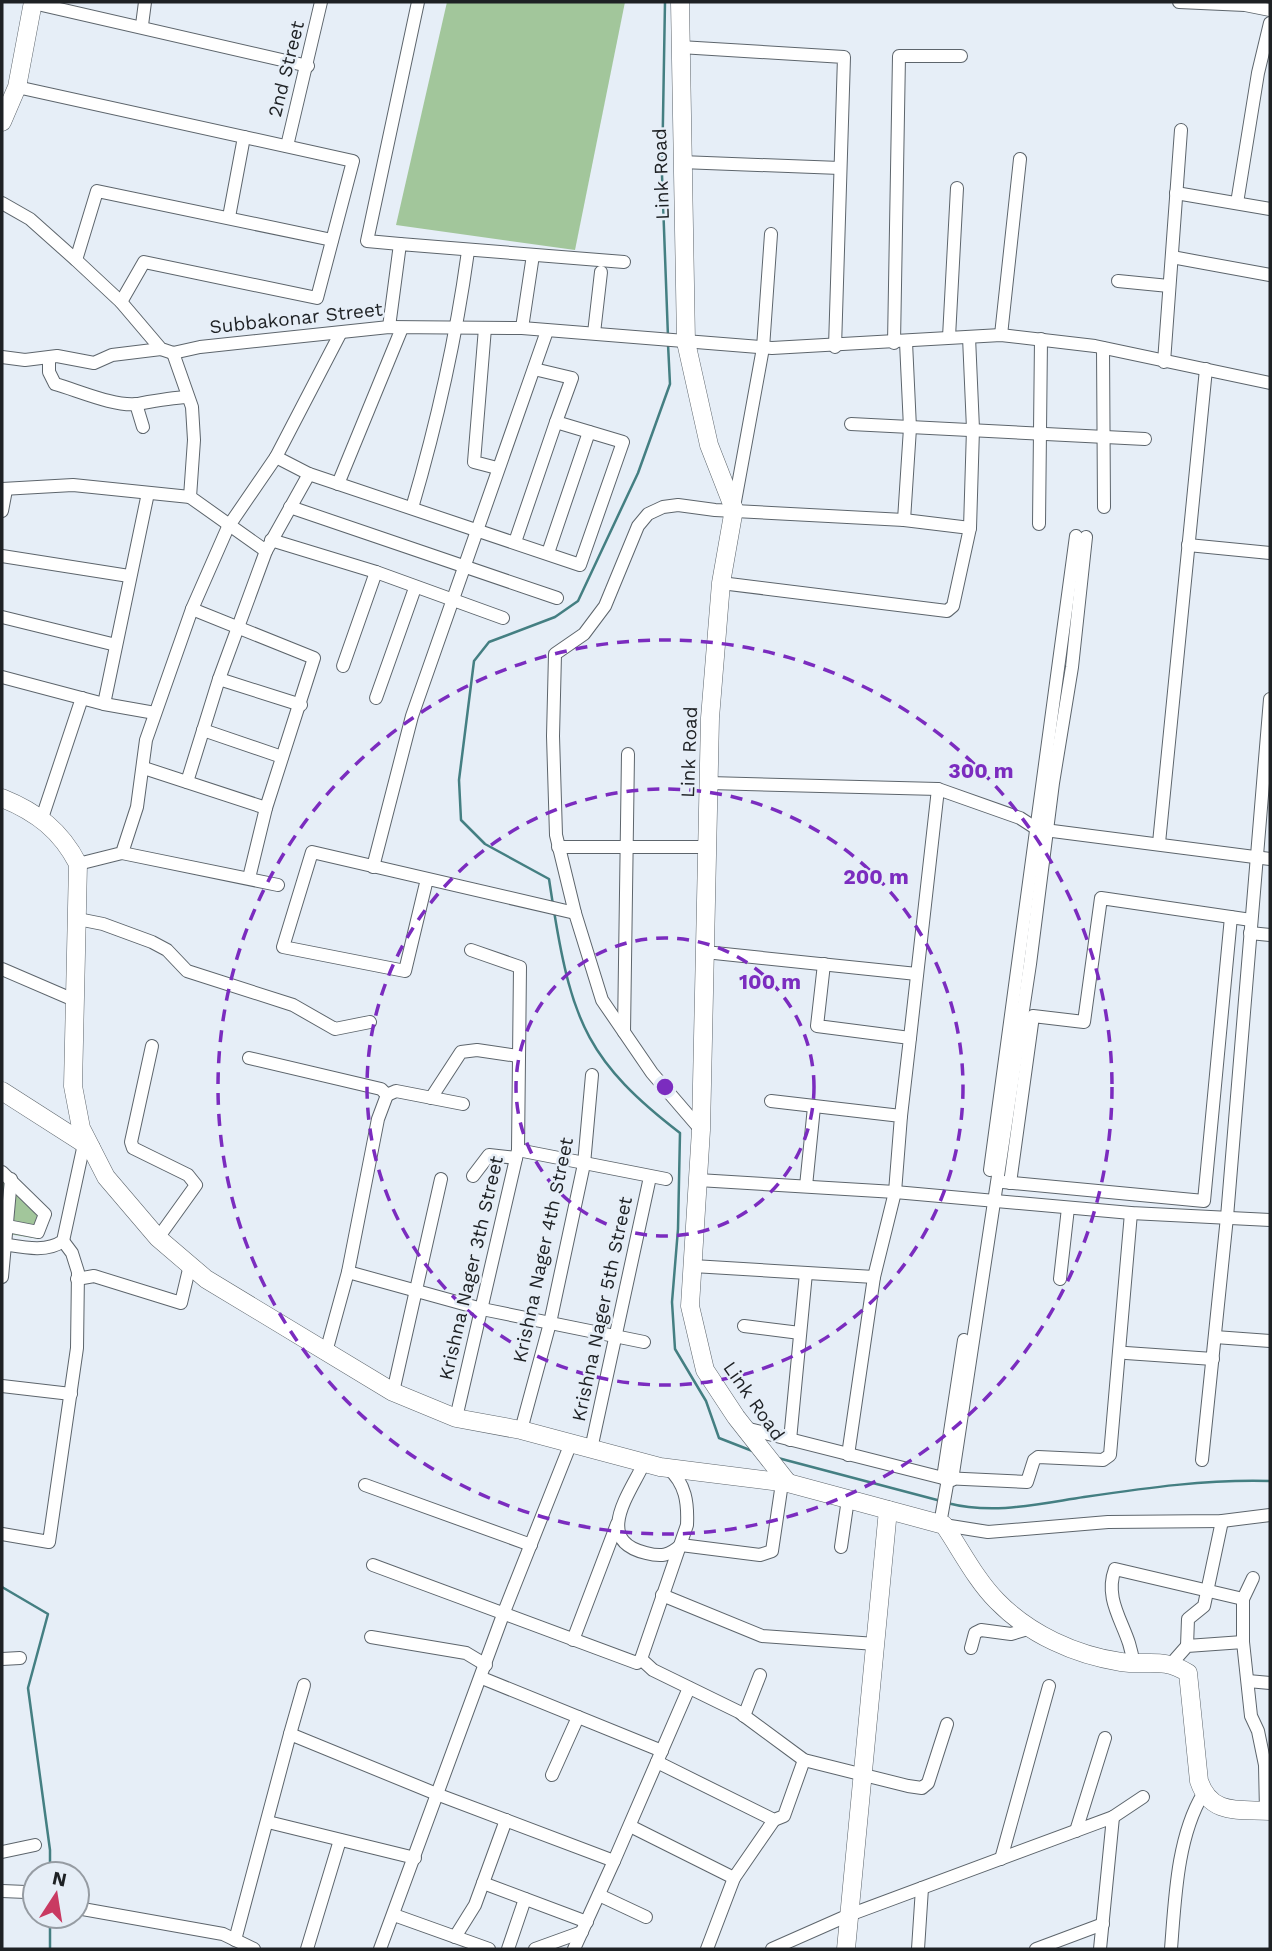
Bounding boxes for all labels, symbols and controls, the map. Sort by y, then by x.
street label: 2nd Street [263,18,309,120]
street label: Link Road [648,128,674,220]
street label: Subbakonar Street [208,297,384,339]
street label: Link Road [676,706,702,798]
text: 300 m [948,758,1014,783]
text: 200 m [843,864,909,889]
text: 100 m [739,969,801,994]
centre of rings [653,1075,677,1099]
street label: Krishna Nager 4th Street [508,1135,578,1365]
street label: Krishna Nager 3th Street [434,1154,508,1382]
street label: Krishna Nager 5th Street [567,1194,637,1424]
street label: Link Road [718,1357,790,1445]
north arrow [21,1860,91,1930]
text: N [50,1866,69,1892]

